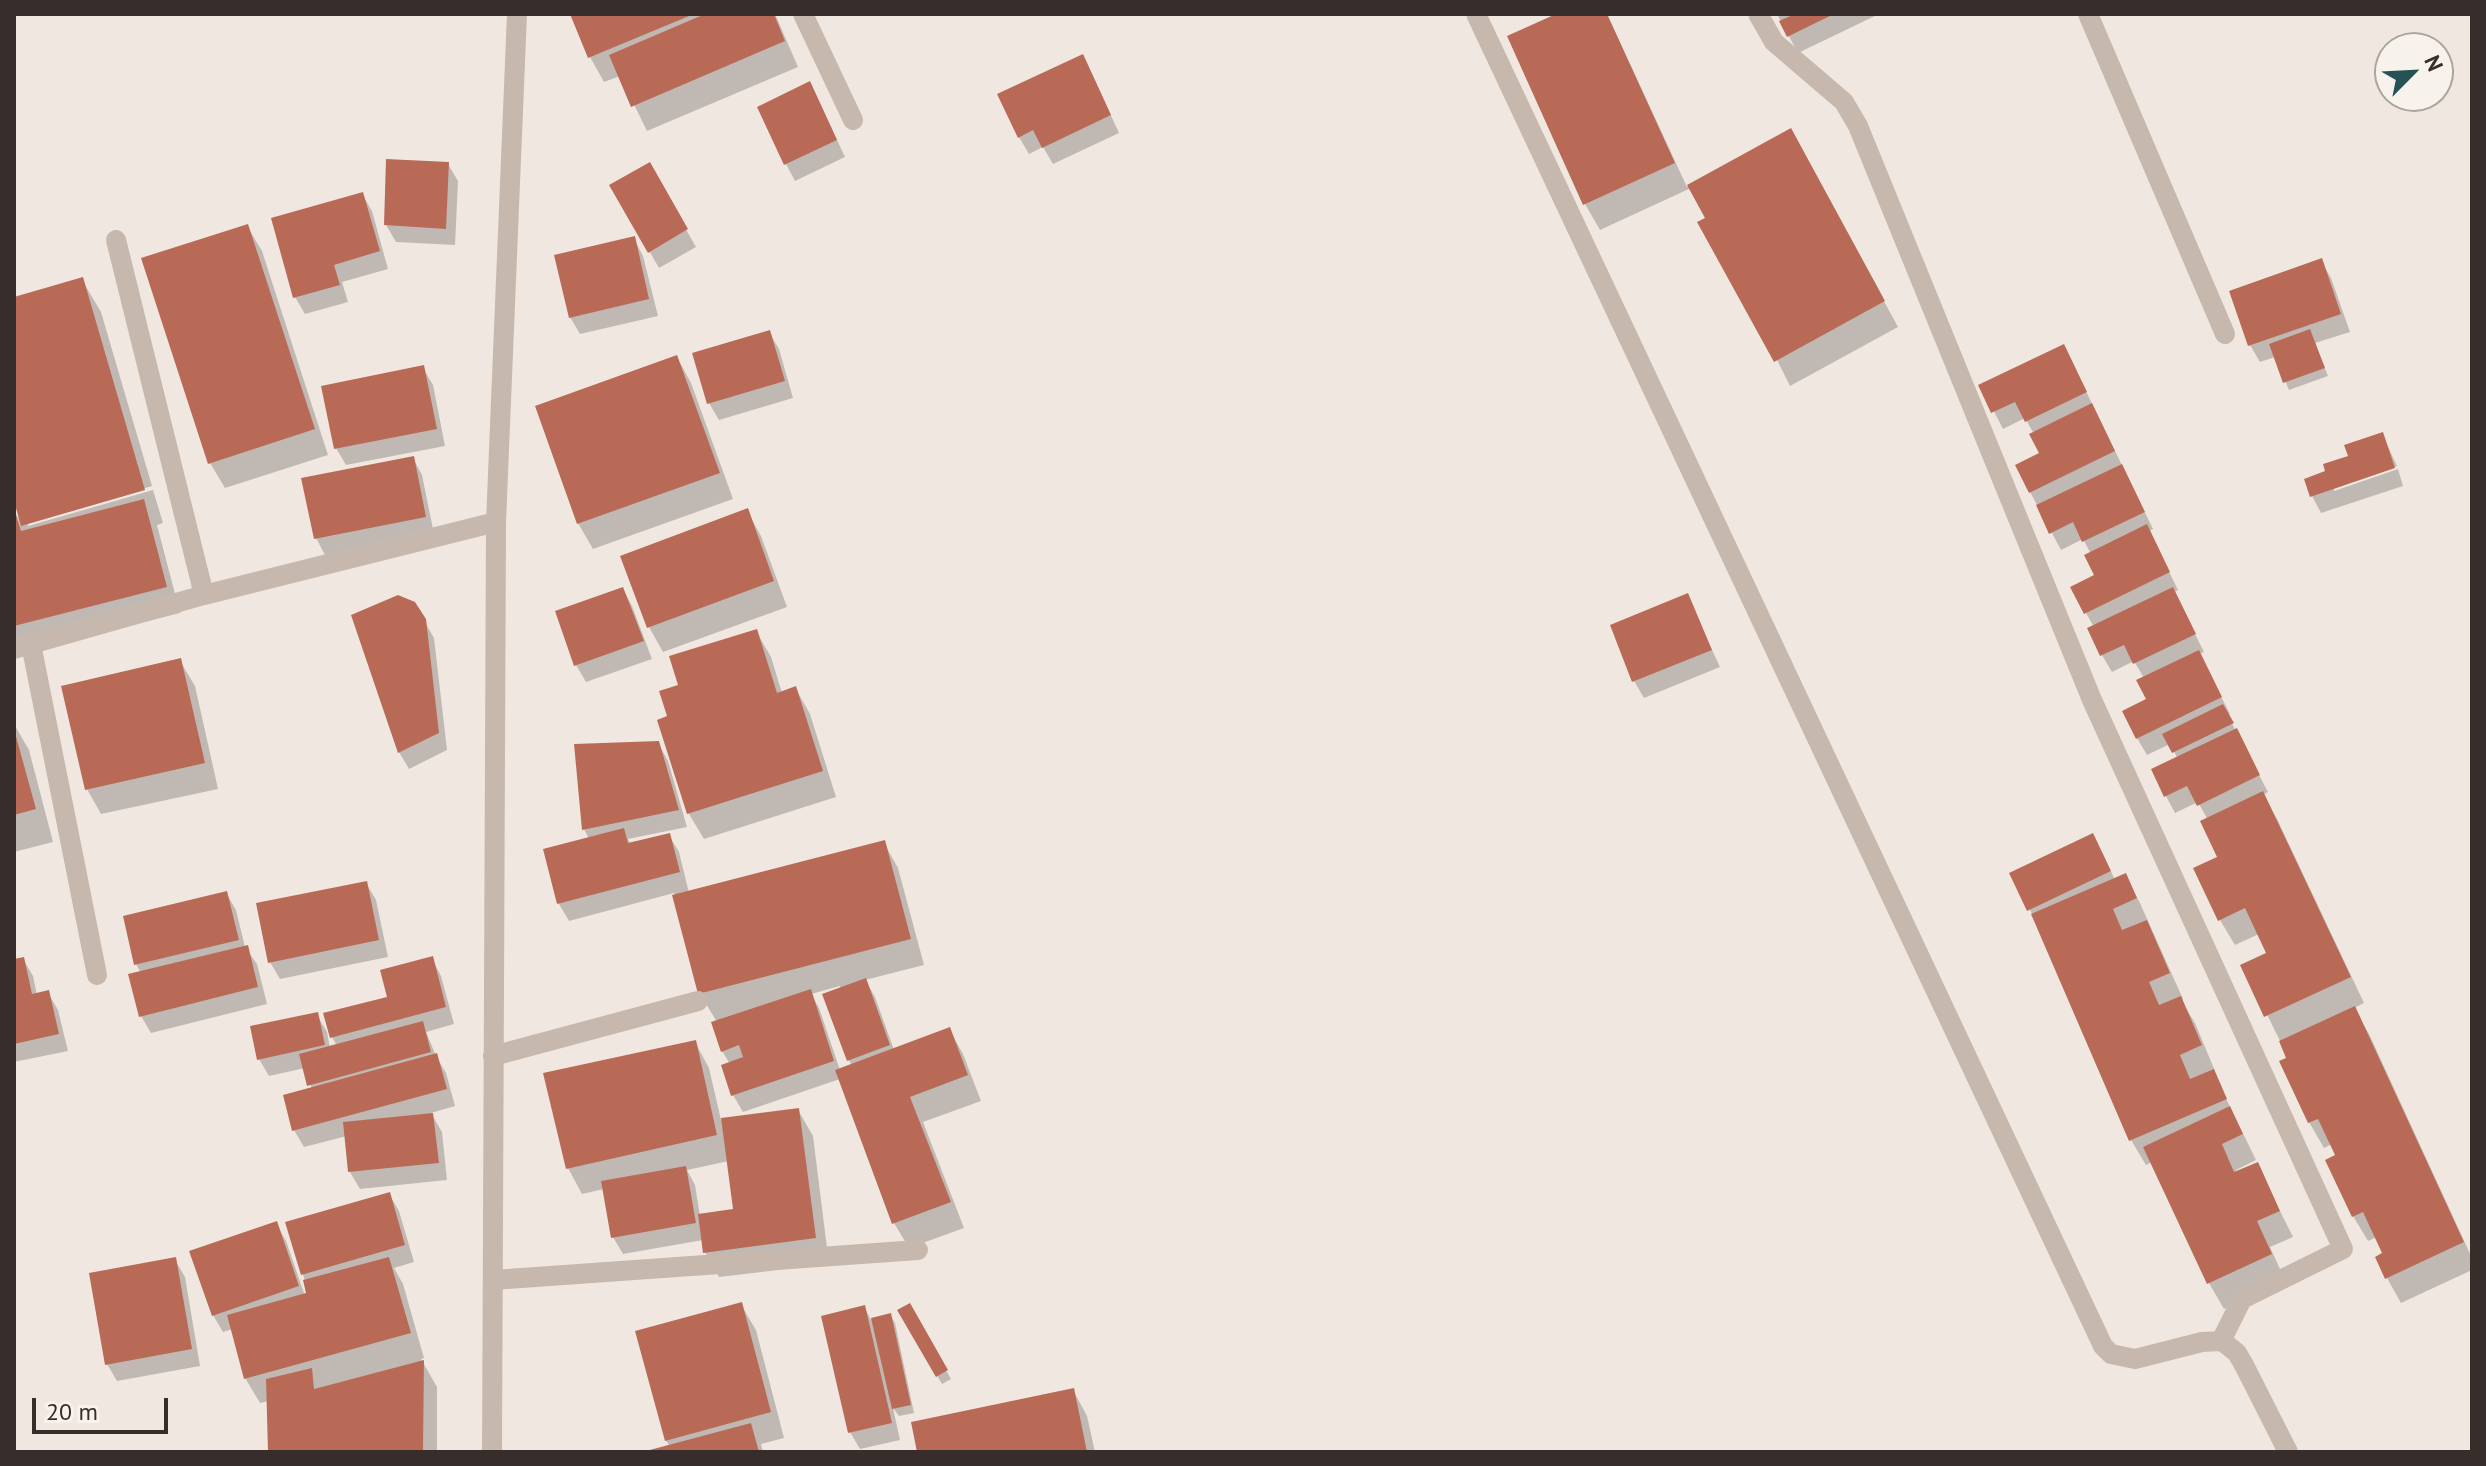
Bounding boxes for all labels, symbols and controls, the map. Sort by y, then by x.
north arrow [2374,32,2454,112]
text: N [2418,51,2450,75]
scale bar [36,1382,172,1432]
text: 20 m [46,1396,98,1427]

